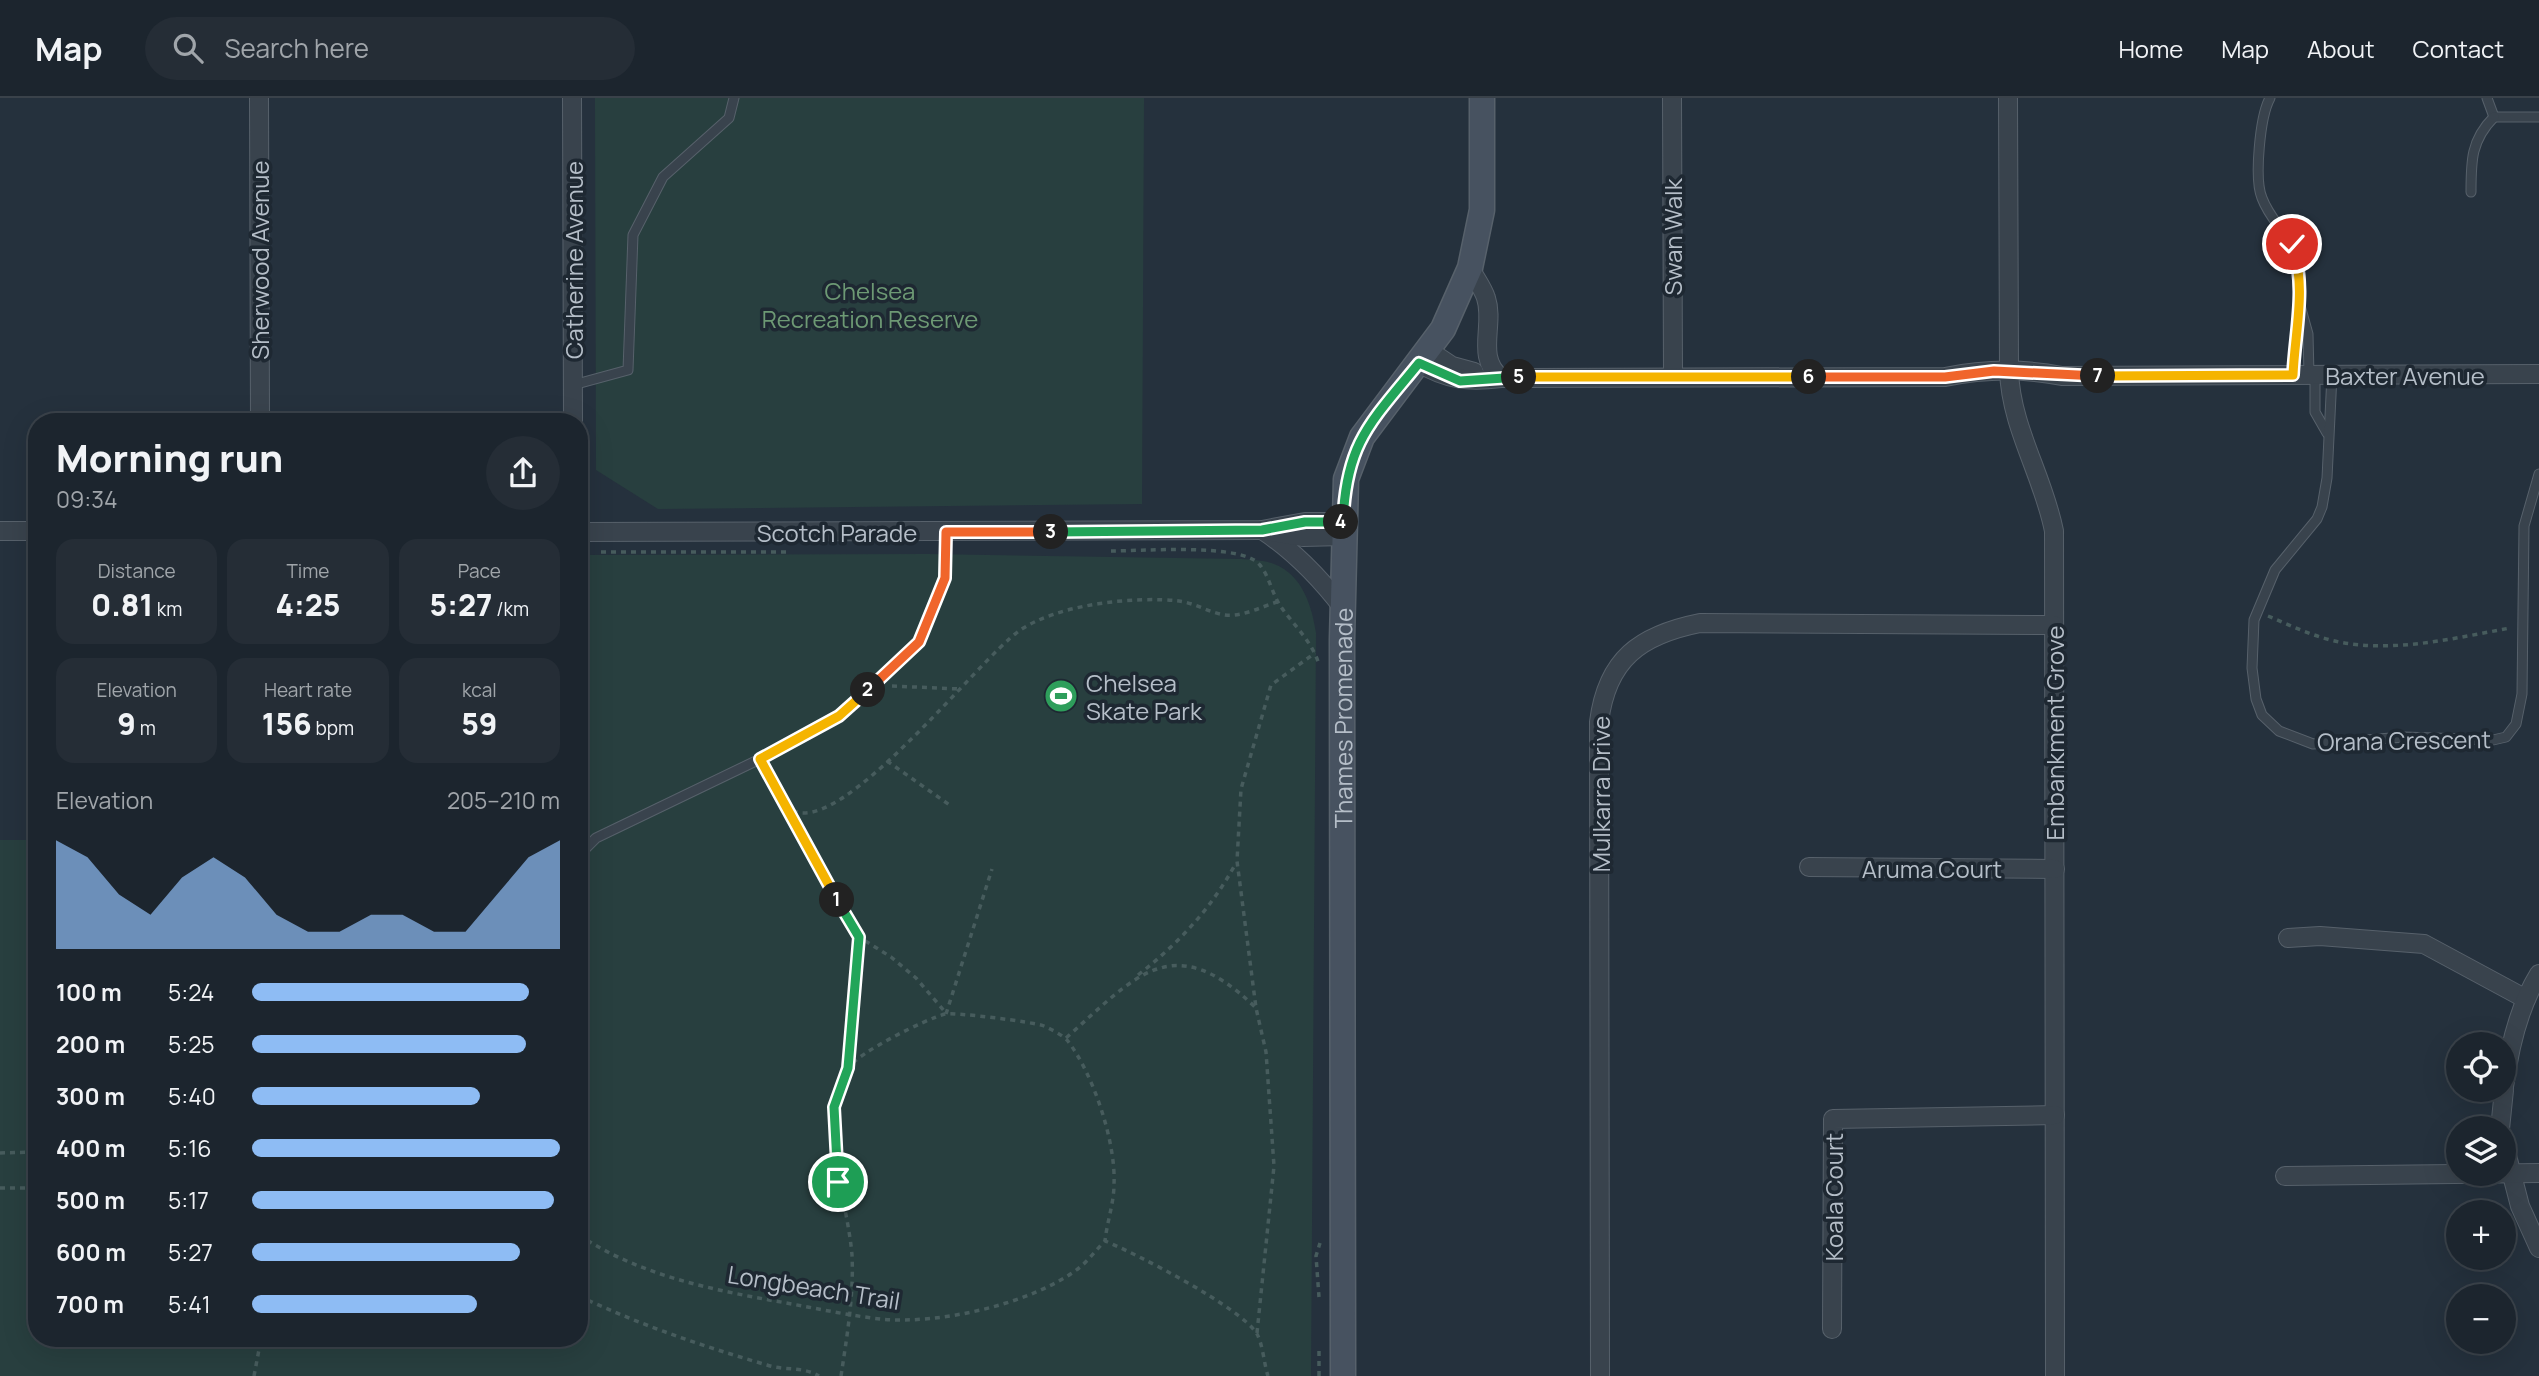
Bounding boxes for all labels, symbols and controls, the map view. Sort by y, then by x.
search box [145,17,635,80]
text: Map [35,26,103,71]
icon: search [169,29,207,67]
text: Search here [225,30,369,66]
text: Home [2118,32,2183,65]
text: Map [2221,32,2269,65]
text: About [2307,32,2375,65]
text: Contact [2413,32,2504,65]
street label: Sherwood Avenue [243,160,276,360]
street label: Catherine Avenue [557,161,590,359]
street label: Swan Walk [1656,177,1689,296]
pin [2262,214,2322,274]
icon: check [2273,225,2311,263]
park label: Chelsea Recreation Reserve [762,274,978,335]
pin: 7 [2080,358,2116,394]
street label: Baxter Avenue [2325,359,2485,392]
pin: 5 [1502,360,1536,394]
pin: 6 [1792,360,1826,394]
text: 7 [2092,362,2103,388]
text: 5 [1513,363,1524,389]
text: 6 [1803,363,1814,389]
text: Morning run [56,431,283,483]
button: share [486,436,560,510]
text: 09:34 [56,483,117,515]
pin: 4 [1324,504,1358,540]
text: 4 [1335,508,1346,534]
pin: 3 [1034,514,1068,550]
street label: Scotch Parade [757,516,917,549]
text: 3 [1045,518,1056,544]
text: Distance [98,558,176,584]
text: Time [287,558,329,584]
text: Pace [458,558,501,584]
text: 0.81 [91,584,153,625]
text: 4:25 [276,584,340,625]
text: 5:27 [430,584,492,625]
text: km [153,596,182,622]
text: /km [492,596,529,622]
street label: Thames Promenade [1325,607,1359,828]
street label: Embankment Grove [2038,625,2071,841]
place label: Chelsea Skate Park [1086,666,1203,727]
pin: 2 [850,672,886,708]
text: 2 [862,676,873,702]
text: Elevation [97,677,177,703]
text: Heart rate [264,677,352,703]
text: kcal [462,677,497,703]
sports icon: Chelsea Skate Park [1042,677,1080,715]
text: 9 [117,703,136,744]
text: 156 [262,703,312,744]
text: 59 [461,703,497,744]
text: m [136,715,156,741]
text: bpm [312,715,354,741]
street label: Mulkarra Drive [1584,716,1617,872]
street label: Orana Crescent [2317,722,2491,758]
text: Elevation [56,784,153,816]
text: 205–210 m [447,784,560,816]
street label: Aruma Court [1862,852,2002,885]
pin: 1 [820,882,854,918]
text: 1 [832,886,841,912]
text: 100 m [56,976,122,1008]
text: 5:24 [168,976,214,1008]
text: 200 m [56,1028,125,1060]
text: 5:25 [168,1028,215,1060]
map controls [2446,1032,2516,1354]
button: locate [2446,1032,2516,1102]
text: 300 m [56,1080,125,1112]
text: 5:40 [168,1080,216,1112]
button: layers [2446,1116,2516,1186]
text: 400 m [56,1132,126,1164]
text: 5:16 [168,1132,211,1164]
street label: Koala Court [1817,1133,1850,1261]
pin [808,1152,868,1212]
icon: arrive [819,1163,857,1201]
text: 500 m [56,1184,125,1216]
text: 5:17 [168,1184,209,1216]
button: + [2446,1200,2516,1270]
text: 600 m [56,1236,126,1268]
text: 5:27 [168,1236,213,1268]
street label: Longbeach Trail [725,1257,903,1317]
button: − [2446,1284,2516,1354]
text: 700 m [56,1288,124,1320]
text: 5:41 [168,1288,211,1320]

